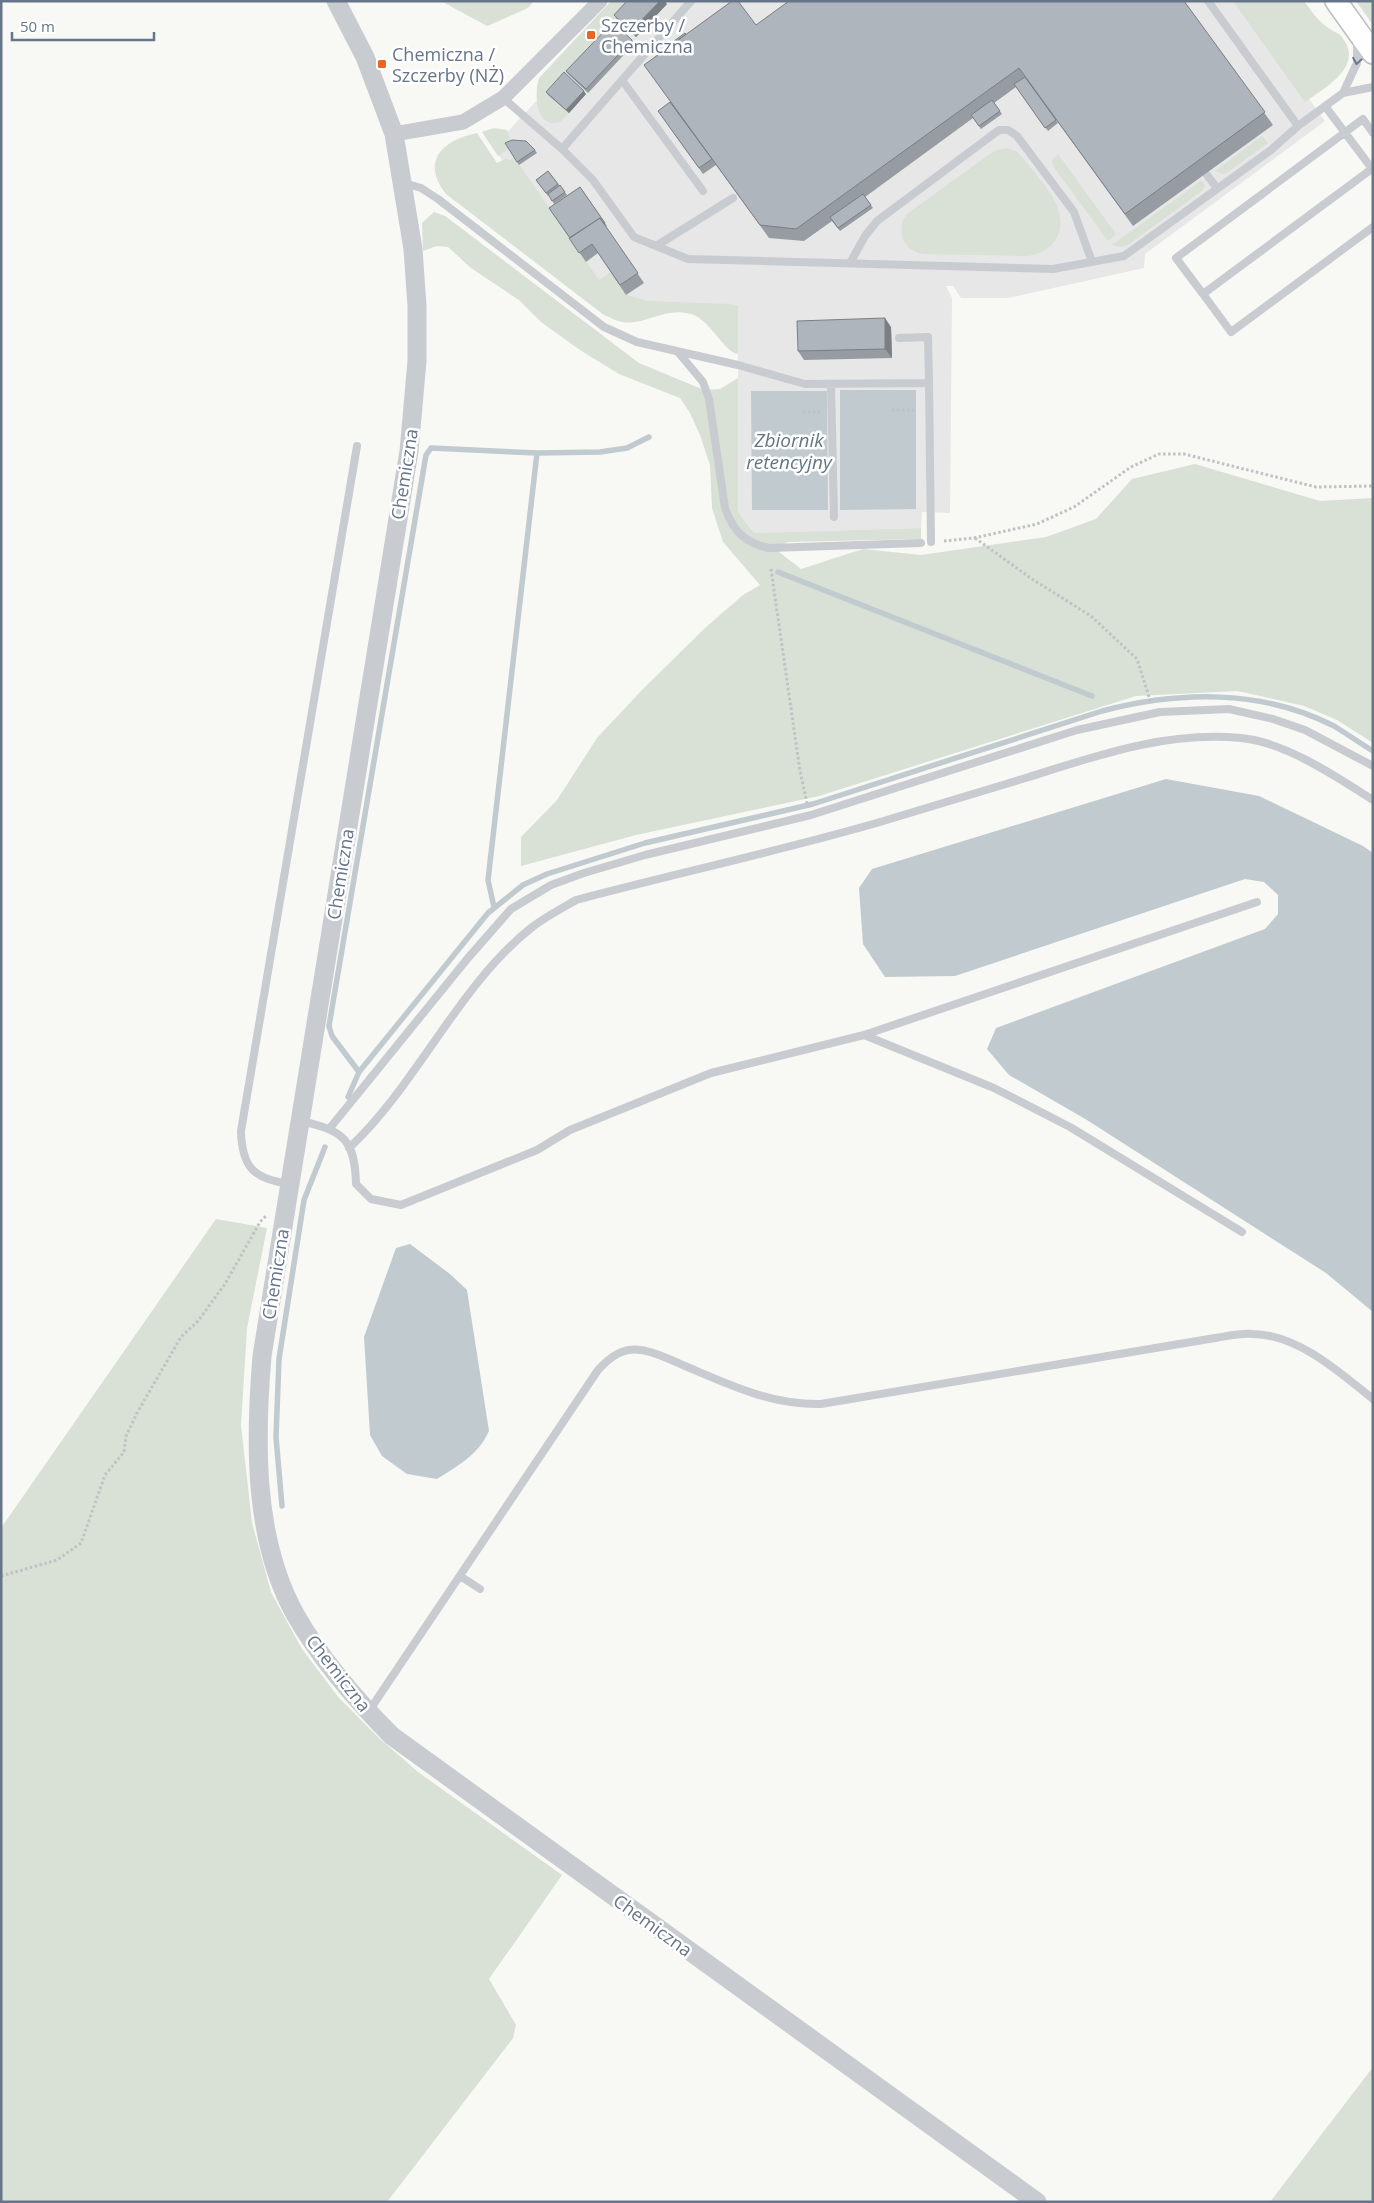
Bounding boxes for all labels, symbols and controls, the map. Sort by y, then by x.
scale bar [12,10,155,42]
place label: Szczerby / Chemiczna [601,13,693,58]
text: 50 m [20,16,55,36]
marker: Szczerby / Chemiczna [585,29,597,41]
place label: Chemiczna / Szczerby (NŻ) [392,42,504,87]
one-way arrow [1352,57,1362,66]
marker: Chemiczna / Szczerby (NŻ) [376,58,388,70]
street label: Chemiczna [385,427,423,521]
water label: Zbiornik retencyjny [746,427,833,475]
street label: Chemiczna [321,827,359,921]
street label: Chemiczna [256,1227,294,1321]
street label: Chemiczna [301,1629,377,1717]
street label: Chemiczna [609,1888,697,1962]

